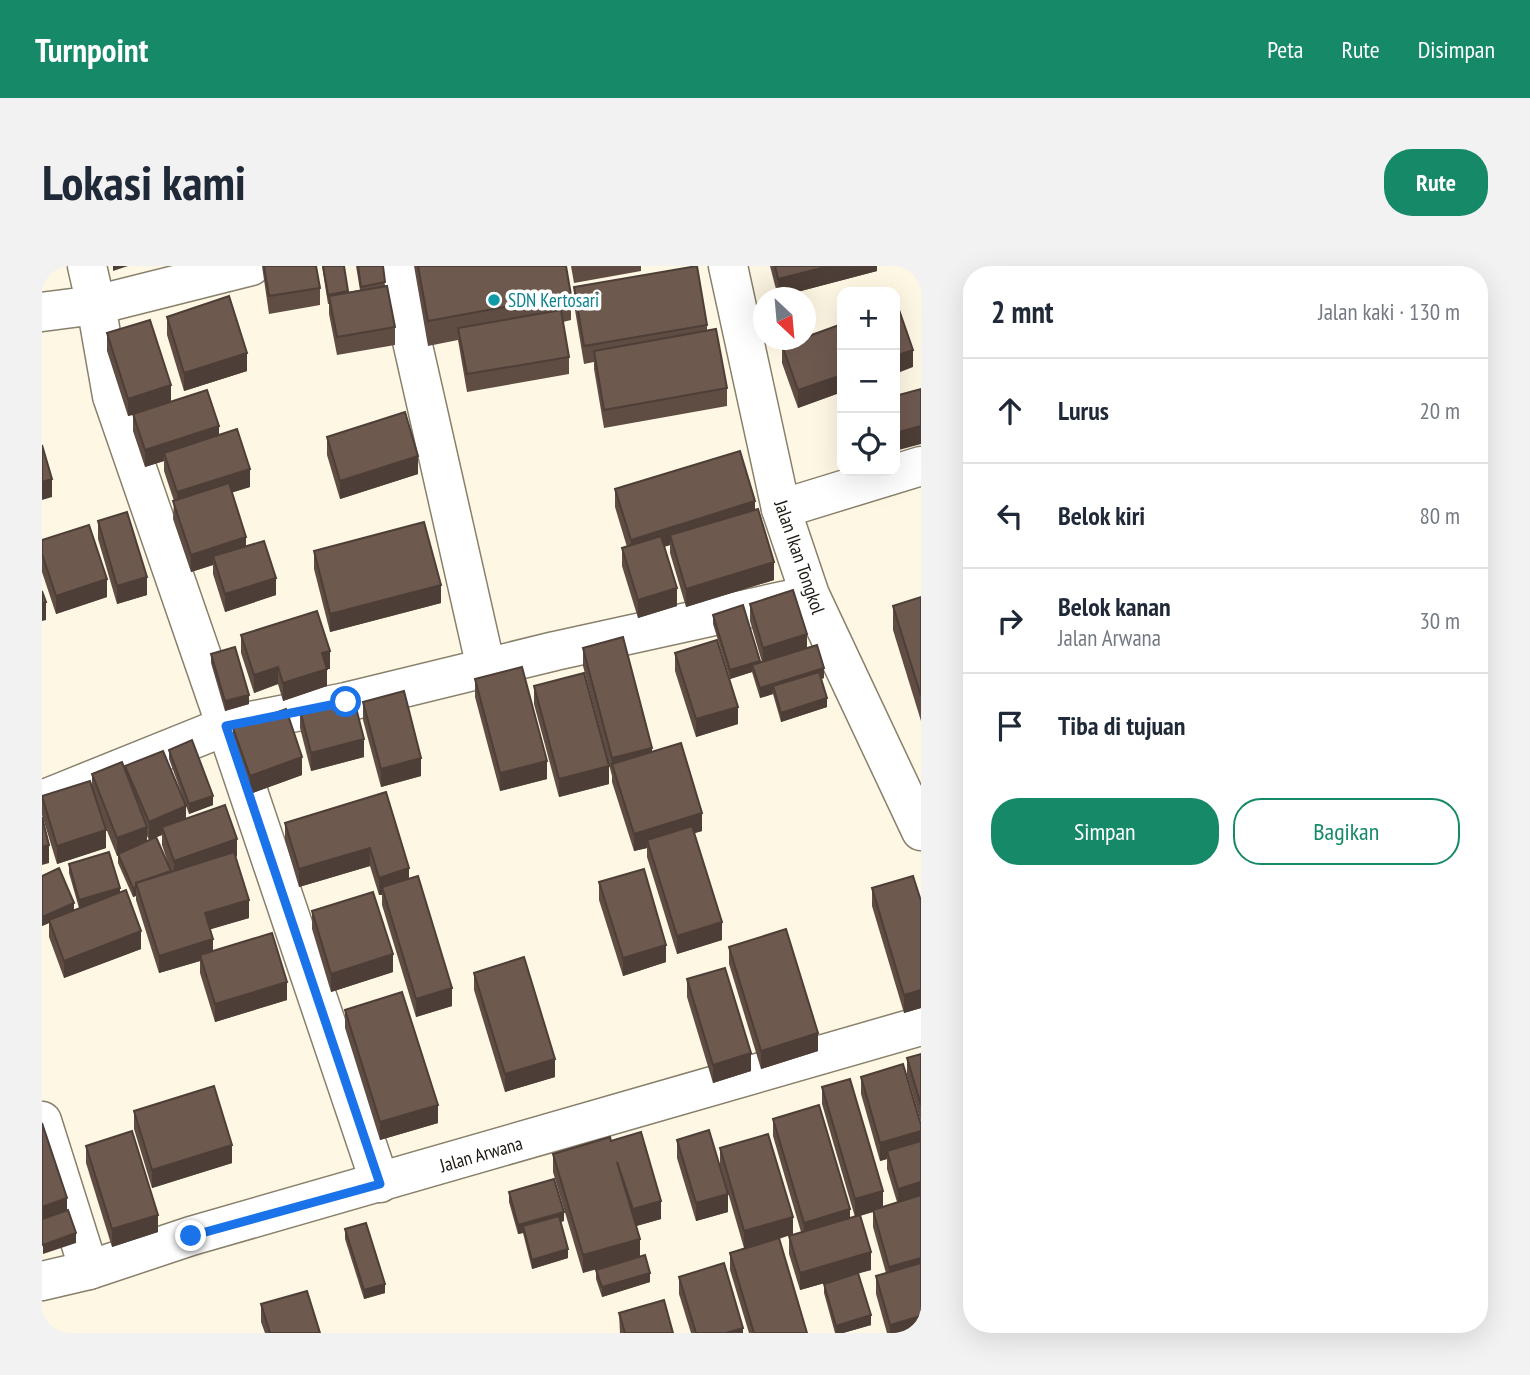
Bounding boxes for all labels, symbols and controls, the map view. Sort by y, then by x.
text: Turnpoint [35,28,148,71]
text: Peta [1267,34,1303,65]
text: Rute [1341,34,1380,65]
text: Disimpan [1418,34,1495,65]
button: Rute [1384,149,1488,216]
text: Lokasi kami [42,150,246,214]
north arrow [753,287,816,350]
map controls [837,287,900,476]
button: + [837,287,900,350]
place label: SDN Kertosari [508,288,599,312]
marker: SDN Kertosari [486,292,502,308]
text: 2 mnt [991,292,1054,331]
text: Jalan kaki · 130 m [1318,297,1460,326]
button: − [837,350,900,413]
icon: ahead [991,392,1029,430]
text: Lurus [1058,394,1109,427]
text: 20 m [1419,396,1460,425]
button: locate [837,413,900,476]
street label: Jalan Ikan Tongkol [769,496,831,618]
icon: left [991,497,1029,535]
text: Belok kiri [1058,499,1145,532]
text: 80 m [1419,501,1460,530]
text: Belok kanan [1058,590,1171,623]
icon: right [991,602,1029,640]
text: 30 m [1419,606,1460,635]
text: Jalan Arwana [1058,623,1161,652]
route start [330,686,361,717]
icon: arrive [991,707,1029,745]
text: Tiba di tujuan [1058,709,1186,742]
button: Simpan [991,798,1219,865]
button: Bagikan [1233,798,1460,865]
street label: Jalan Arwana [436,1131,525,1178]
route end [175,1220,206,1251]

